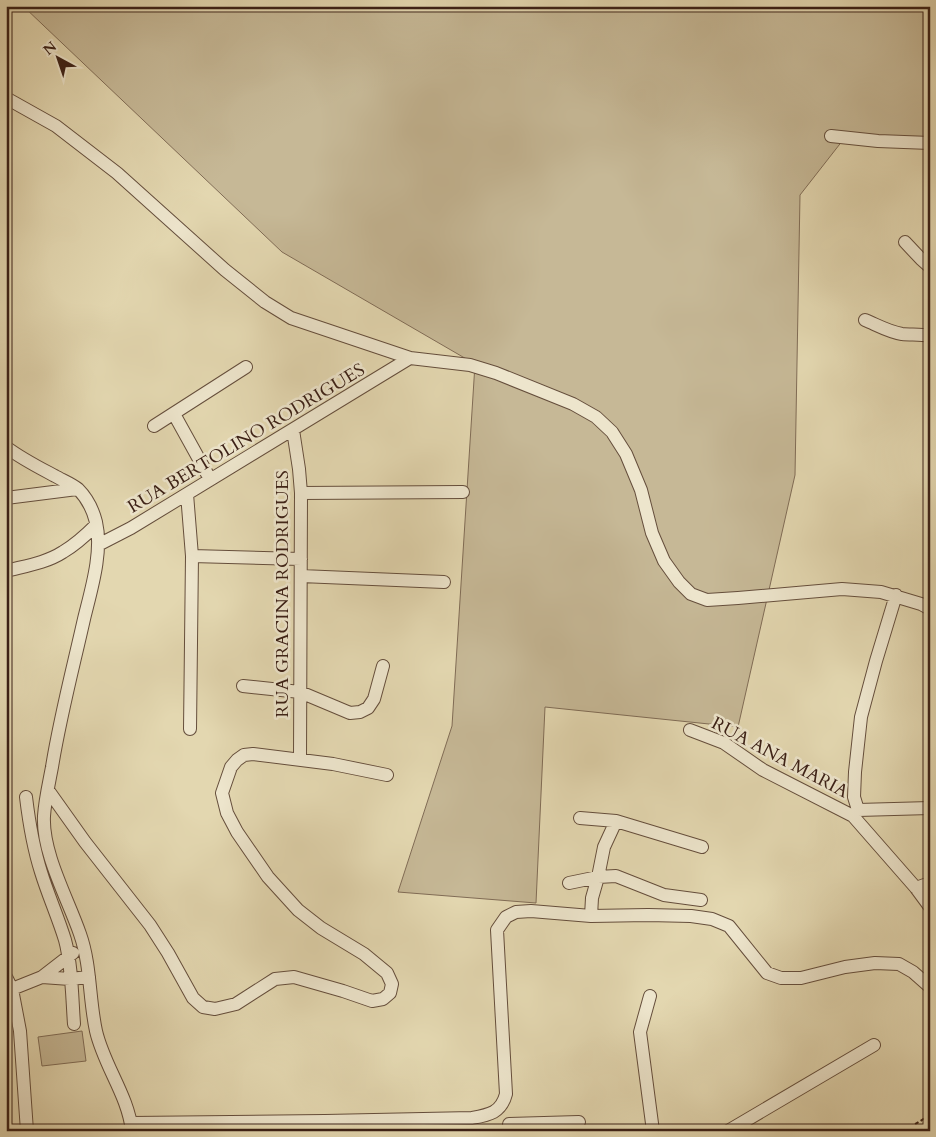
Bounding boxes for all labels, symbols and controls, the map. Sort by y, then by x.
north arrow [32,32,82,82]
text: N [39,37,61,60]
street label: RUA BERTOLINO RODRIGUES [123,358,369,519]
street label: RUA GRACINA RODRIGUES [270,470,295,718]
street label: RUA ANA MARIA [707,711,853,804]

